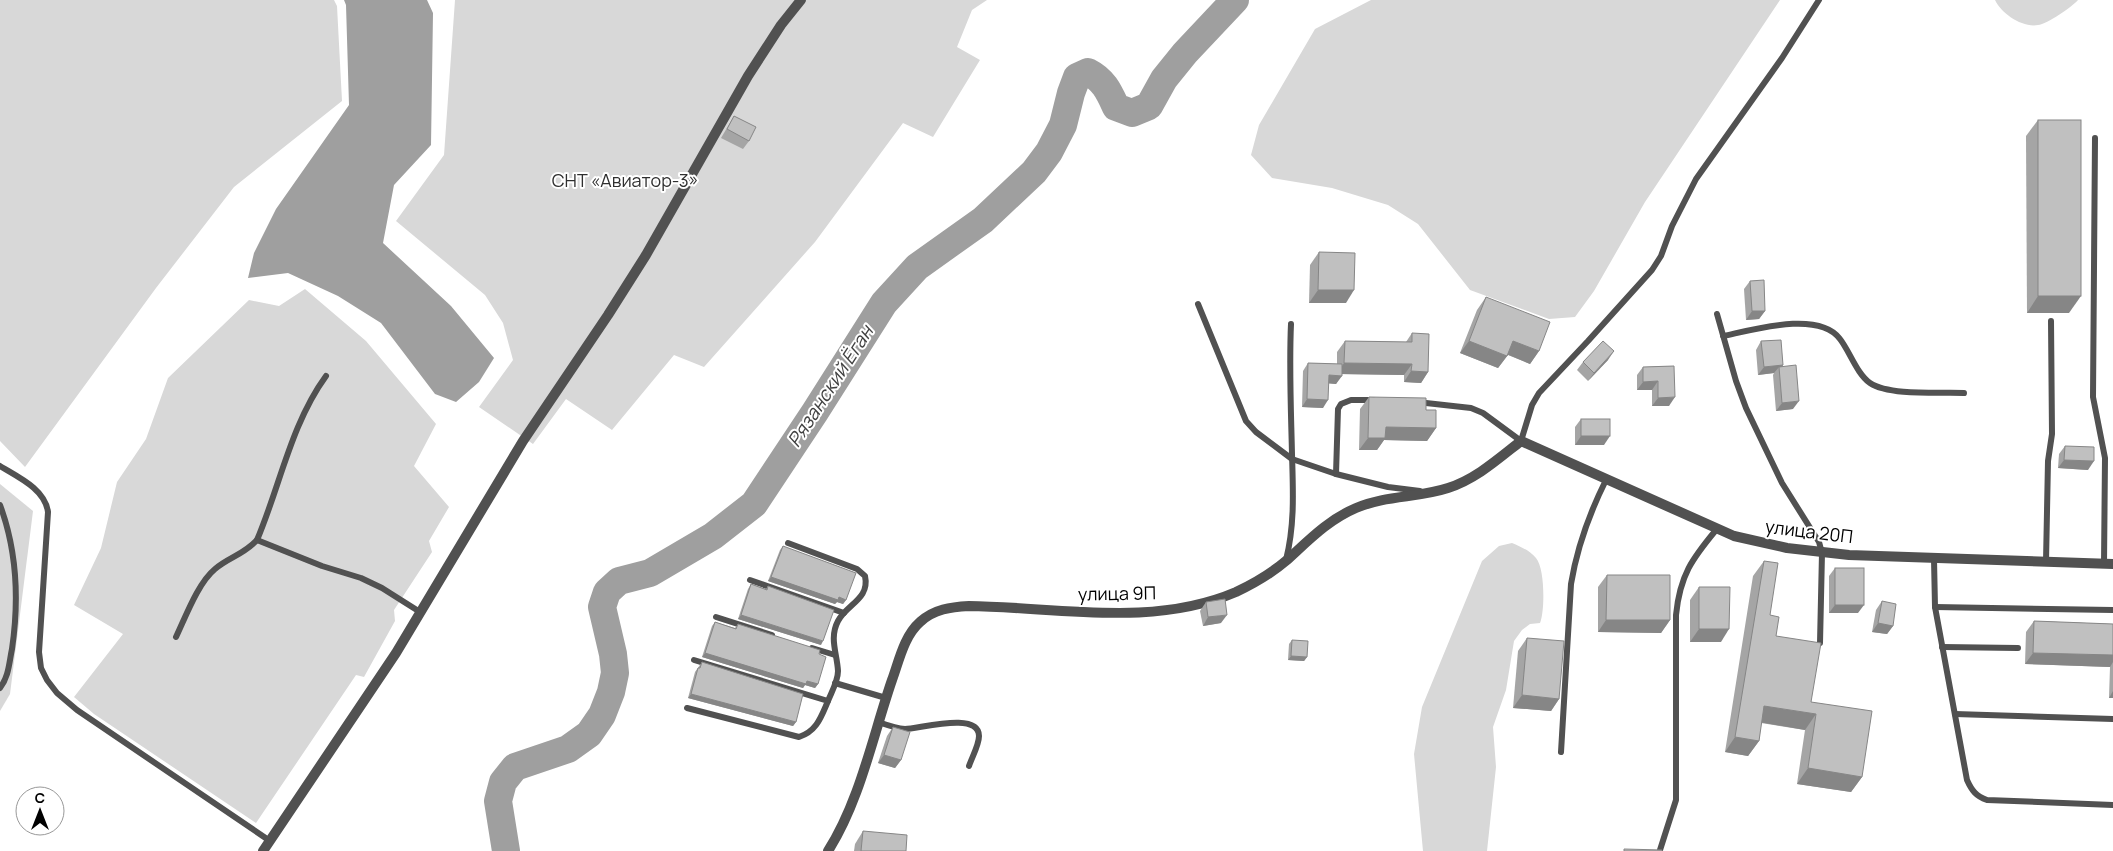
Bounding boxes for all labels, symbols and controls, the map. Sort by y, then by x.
park label: СНТ «Авиатор-3» [552,168,698,192]
water label: Рязанский Ёган [781,319,880,452]
street label: улица 20П [1764,514,1854,548]
street label: улица 9П [1078,580,1156,606]
north arrow [15,786,65,836]
text: С [35,788,45,807]

